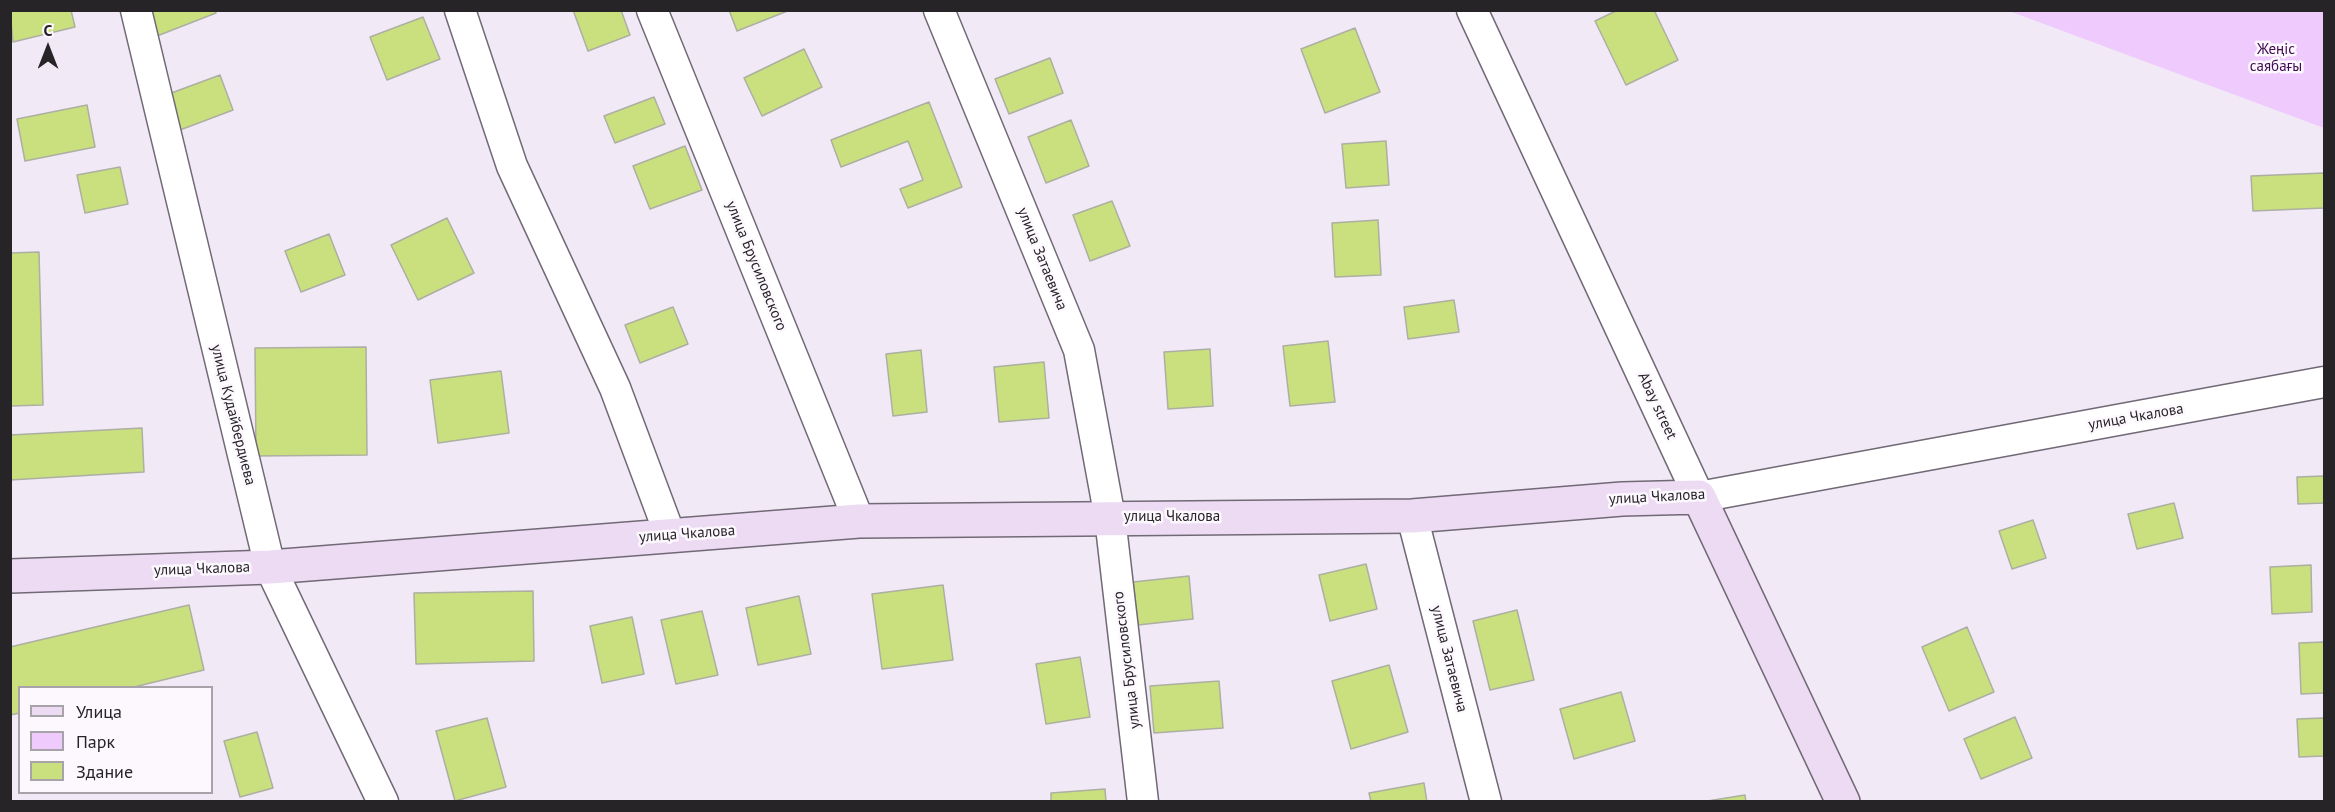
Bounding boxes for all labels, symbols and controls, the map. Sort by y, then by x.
north arrow [18,18,78,78]
text: С [44,20,52,40]
park label: Жеңіс саябағы [2250,41,2302,76]
street label: улица Брусиловского [722,198,790,334]
street label: улица Затаевича [1013,205,1071,313]
street label: улица Кудайбердиева [207,343,259,487]
street label: Abay street [1634,370,1680,442]
street label: улица Чкалова [2087,400,2185,434]
street label: улица Чкалова [1608,485,1706,509]
street label: улица Чкалова [1124,508,1220,526]
street label: улица Чкалова [638,522,736,546]
street label: улица Чкалова [154,558,250,580]
street label: улица Брусиловского [1110,590,1144,730]
street label: улица Затаевича [1427,604,1471,714]
legend [18,686,213,794]
text: Улица [76,700,122,723]
text: Парк [76,730,115,753]
text: Здание [76,760,133,783]

